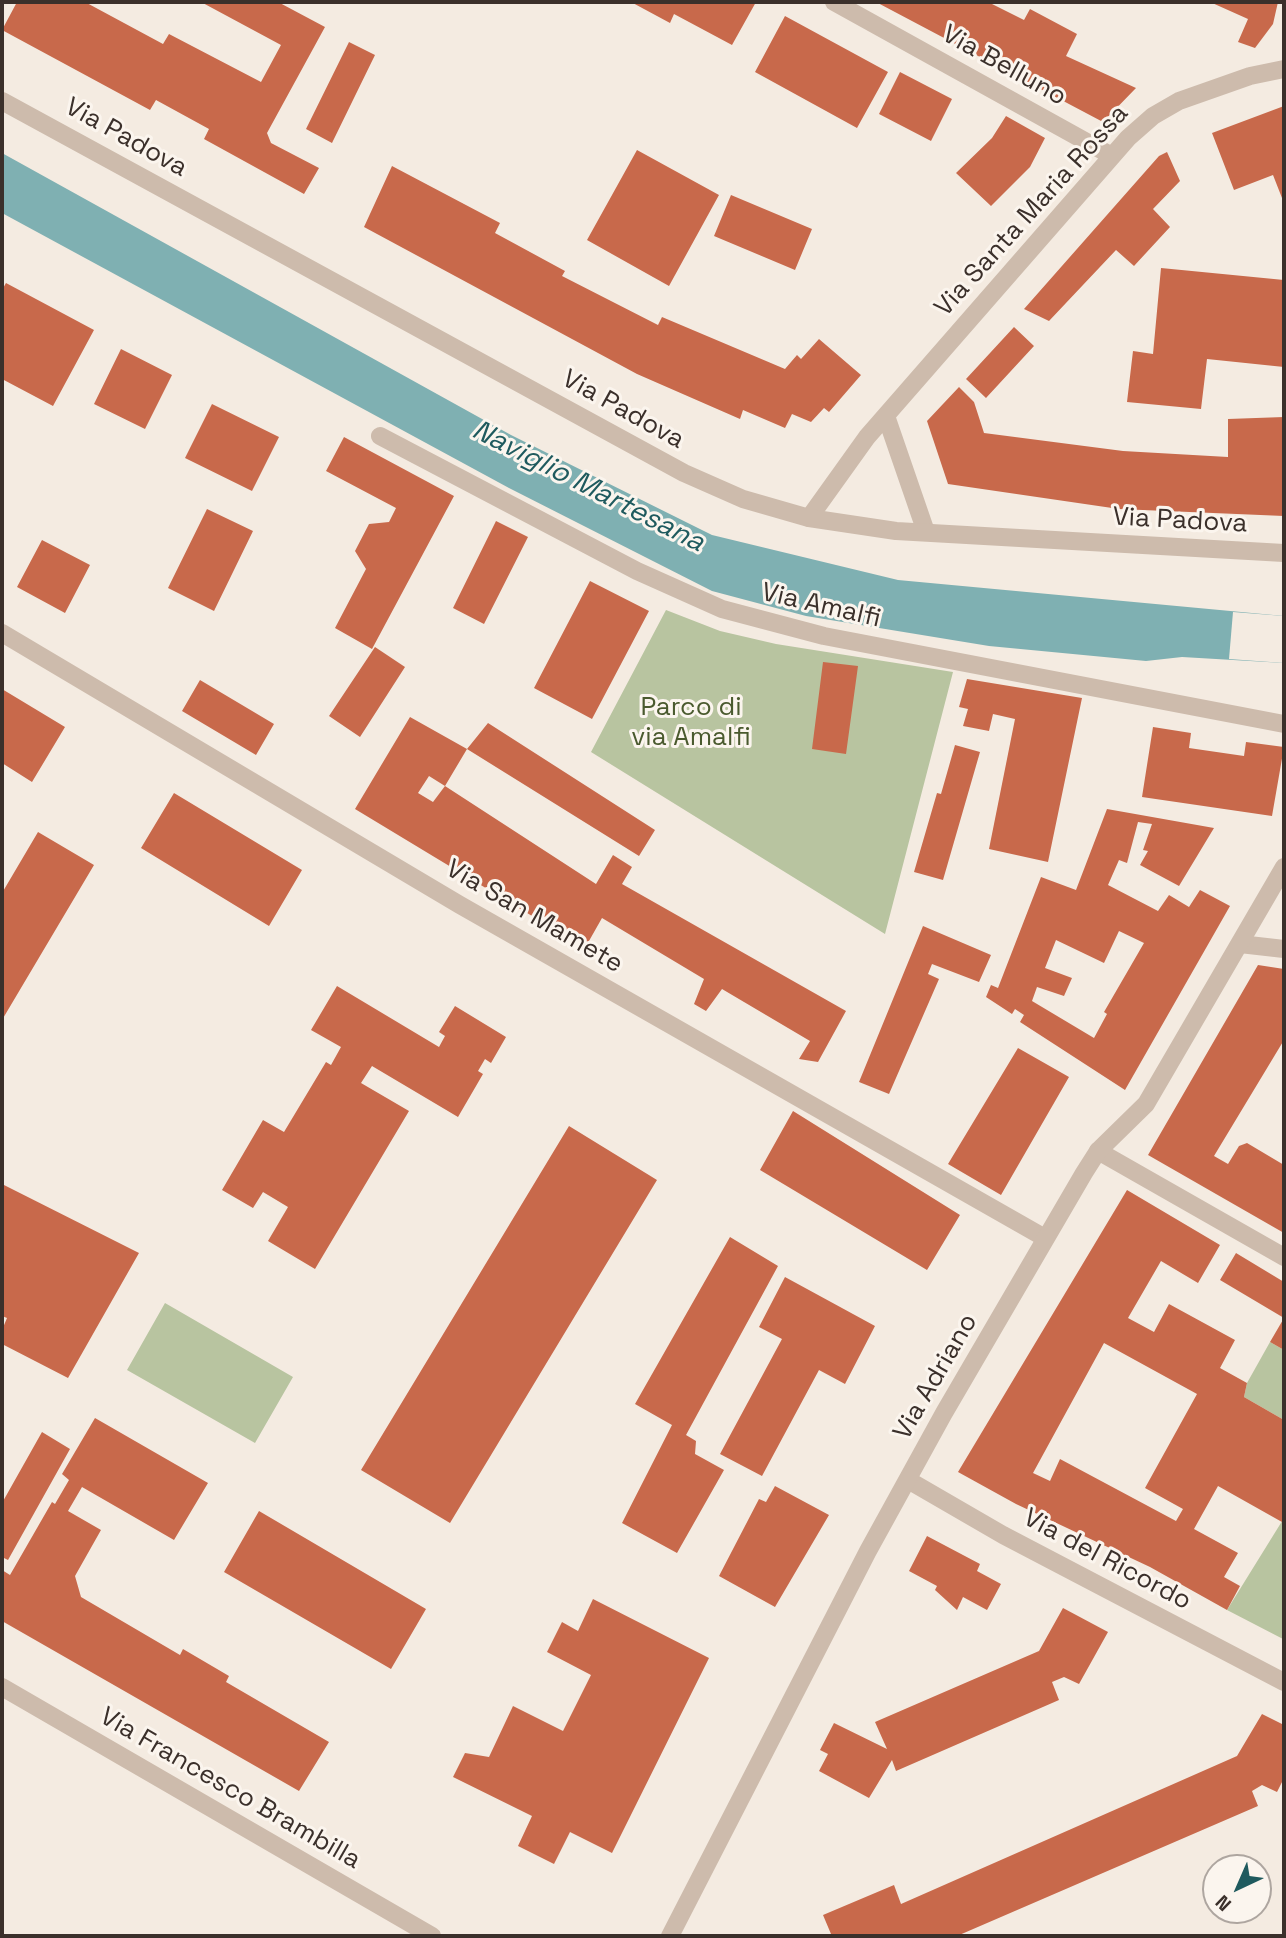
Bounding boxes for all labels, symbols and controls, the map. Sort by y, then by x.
street label: Via Belluno [936,19,1072,113]
street label: Via Padova [59,92,193,184]
street label: Via Santa Maria Rossa [929,99,1135,323]
street label: Via Padova [556,364,690,456]
water label: Naviglio Martesana [466,414,710,560]
street label: Via Padova [1112,502,1248,540]
street label: Via Amalfi [758,577,884,635]
park label: Parco di via Amalfi [631,692,751,754]
street label: Via San Mamete [440,854,628,980]
street label: Via Adriano [887,1308,985,1446]
street label: Via del Ricordo [1018,1503,1196,1617]
street label: Via Francesco Brambilla [94,1701,366,1877]
north arrow [1202,1854,1272,1924]
text: N [1210,1890,1237,1916]

